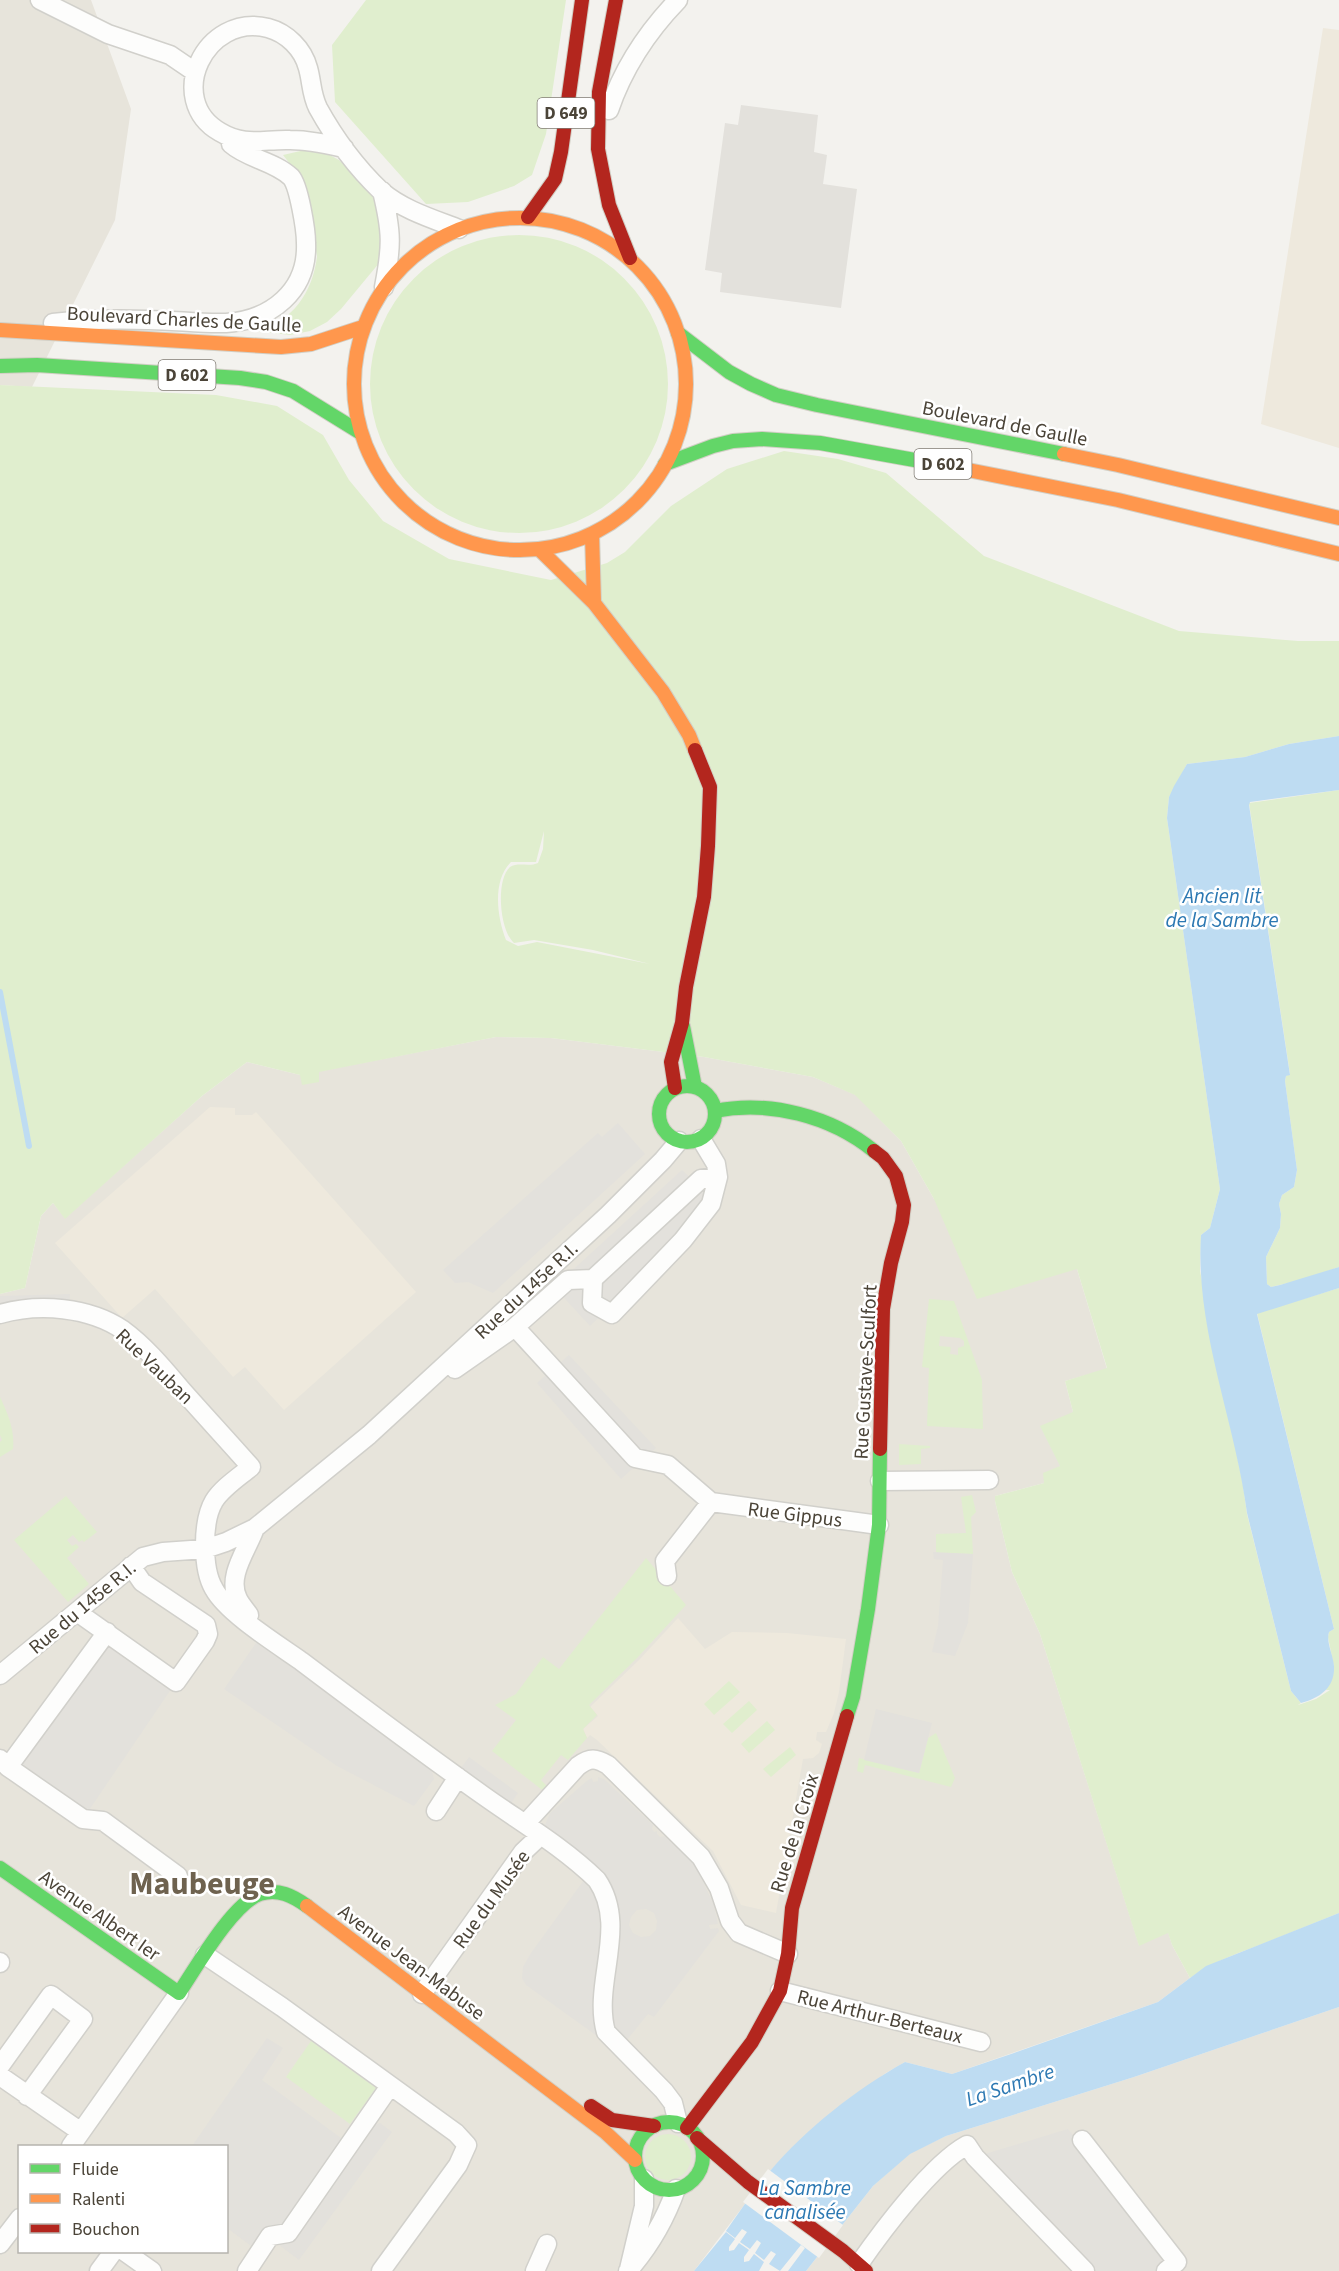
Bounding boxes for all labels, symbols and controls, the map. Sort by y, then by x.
road number: D 649 [538,98,594,128]
street label: Boulevard Charles de Gaulle [66,300,302,340]
road number: D 602 [158,360,216,390]
street label: Boulevard de Gaulle [920,394,1090,454]
road number: D 602 [914,449,972,479]
water label: Ancien lit de la Sambre [1165,881,1279,935]
street label: Rue du 145e R.I. [469,1235,585,1346]
street label: Rue Gustave-Sculfort [847,1284,885,1460]
street label: Rue Vauban [109,1322,200,1411]
street label: Rue Gippus [746,1495,844,1535]
street label: Rue du 145e R.I. [23,1554,142,1661]
street label: Rue de la Croix [764,1770,826,1896]
street label: Rue du Musée [446,1844,537,1955]
district label: Maubeuge [129,1861,275,1907]
street label: Avenue Albert Ier [33,1864,166,1968]
street label: Avenue Jean-Mabuse [332,1898,491,2027]
street label: Rue Arthur-Berteaux [794,1983,966,2051]
water label: La Sambre [962,2056,1058,2114]
legend [18,2145,228,2253]
text: Fluide [72,2157,119,2182]
water label: La Sambre canalisée [759,2173,851,2227]
text: Ralenti [72,2187,125,2212]
text: Bouchon [72,2217,140,2242]

